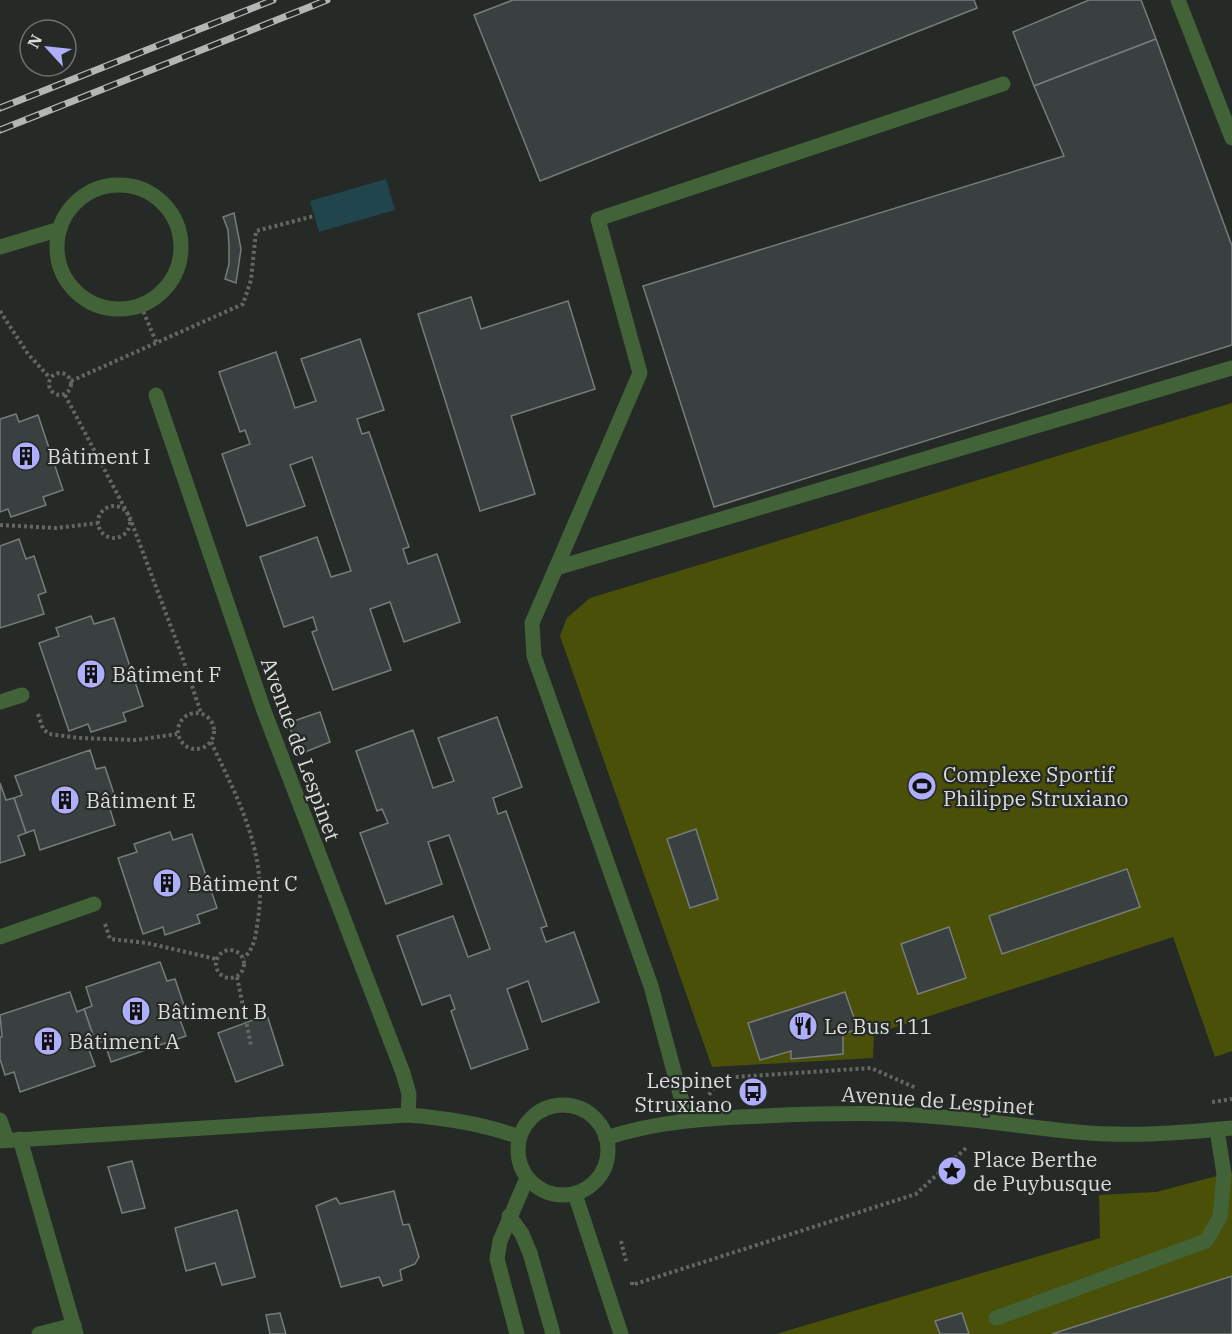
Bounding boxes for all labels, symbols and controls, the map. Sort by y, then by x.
north arrow [18,18,78,78]
text: N [23,31,46,51]
building icon: Bâtiment I [10,440,42,472]
place label: Bâtiment I [47,442,151,470]
street label: Avenue de Lespinet [255,653,347,845]
building icon: Bâtiment F [75,658,107,690]
place label: Bâtiment F [112,660,221,688]
place label: Complexe Sportif Philippe Struxiano [943,760,1128,812]
sports icon: Complexe Sportif Philippe Struxiano [906,770,938,802]
building icon: Bâtiment E [49,784,81,816]
place label: Bâtiment E [86,786,196,814]
building icon: Bâtiment C [151,867,183,899]
place label: Bâtiment C [188,869,298,897]
building icon: Bâtiment B [120,995,152,1027]
place label: Bâtiment B [157,997,267,1025]
restaurant icon: Le Bus 111 [787,1010,819,1042]
place label: Le Bus 111 [824,1012,932,1040]
building icon: Bâtiment A [32,1025,64,1057]
place label: Bâtiment A [69,1027,180,1055]
place label: Lespinet Struxiano [634,1066,732,1118]
bus stop icon: Lespinet Struxiano [737,1076,769,1108]
street label: Avenue de Lespinet [841,1079,1035,1121]
place label: Place Berthe de Puybusque [973,1145,1112,1197]
place icon: Place Berthe de Puybusque [936,1155,968,1187]

